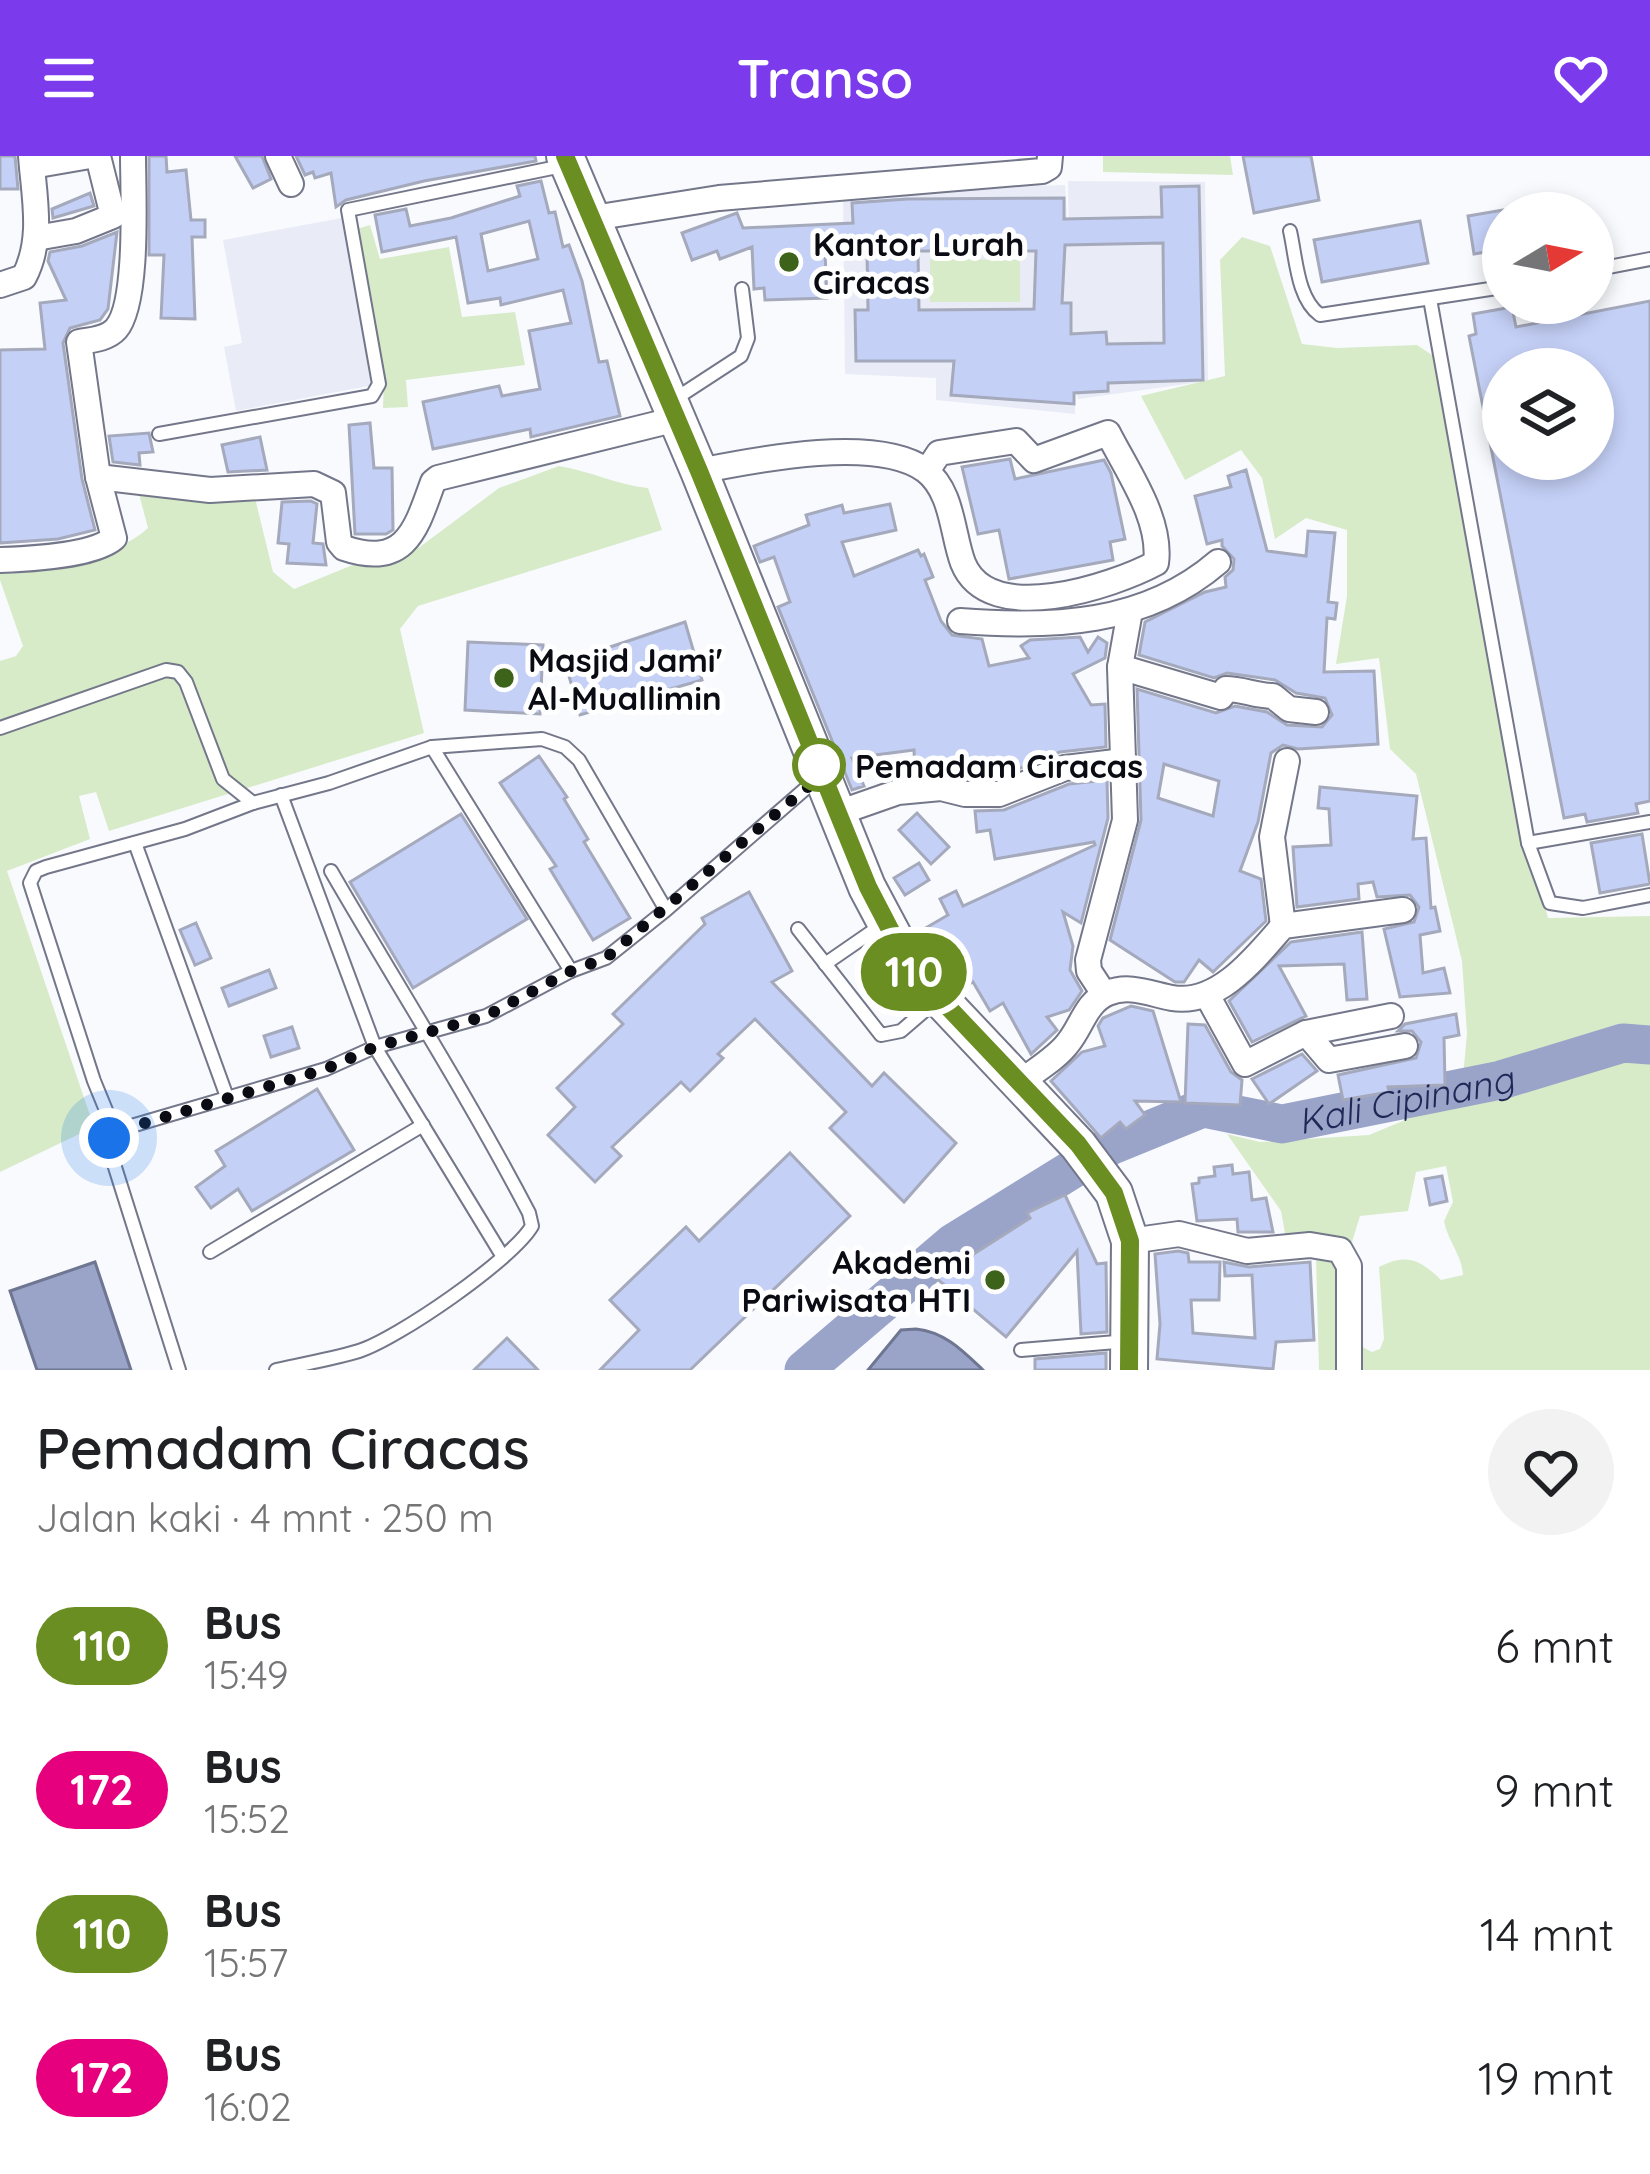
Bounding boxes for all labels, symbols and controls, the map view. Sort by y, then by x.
text: Transo [737,44,913,112]
icon: menu [36,45,102,111]
icon: heart [1548,45,1614,111]
north arrow [1482,192,1614,324]
map controls [1482,192,1614,480]
place label: Kantor Lurah Ciracas [813,223,1024,302]
marker: Kantor Lurah Ciracas [776,249,802,275]
button: layers [1482,348,1614,480]
place label: Masjid Jami' Al-Muallimin [528,639,723,718]
marker: Masjid Jami' Al-Muallimin [491,665,517,691]
marker: Pemadam Ciracas [794,740,844,790]
place label: Pemadam Ciracas [855,745,1143,786]
line badge: 110 [845,933,983,1011]
text: 110 [885,945,943,998]
water label: Kali Cipinang [1294,1054,1521,1143]
your location [79,1108,139,1168]
place label: Akademi Pariwisata HTI [741,1241,971,1320]
marker: Akademi Pariwisata HTI [982,1267,1008,1293]
button: heart [1488,1409,1614,1535]
text: Pemadam Ciracas [36,1412,530,1483]
text: Jalan kaki · 4 mnt · 250 m [36,1493,494,1542]
text: Bus [204,1594,282,1650]
text: 6 mnt [1495,1618,1614,1674]
text: 110 [73,1619,131,1672]
text: 15:49 [204,1650,289,1699]
text: Bus [204,1738,282,1794]
text: 9 mnt [1494,1762,1614,1818]
text: 172 [70,1763,134,1816]
text: 15:52 [204,1794,290,1843]
text: Bus [204,1882,282,1938]
text: 14 mnt [1480,1906,1614,1962]
text: 110 [73,1907,131,1960]
text: 15:57 [204,1938,288,1987]
text: Bus [204,2026,282,2082]
text: 19 mnt [1478,2050,1614,2106]
text: 172 [70,2051,134,2104]
text: 16:02 [204,2082,292,2131]

